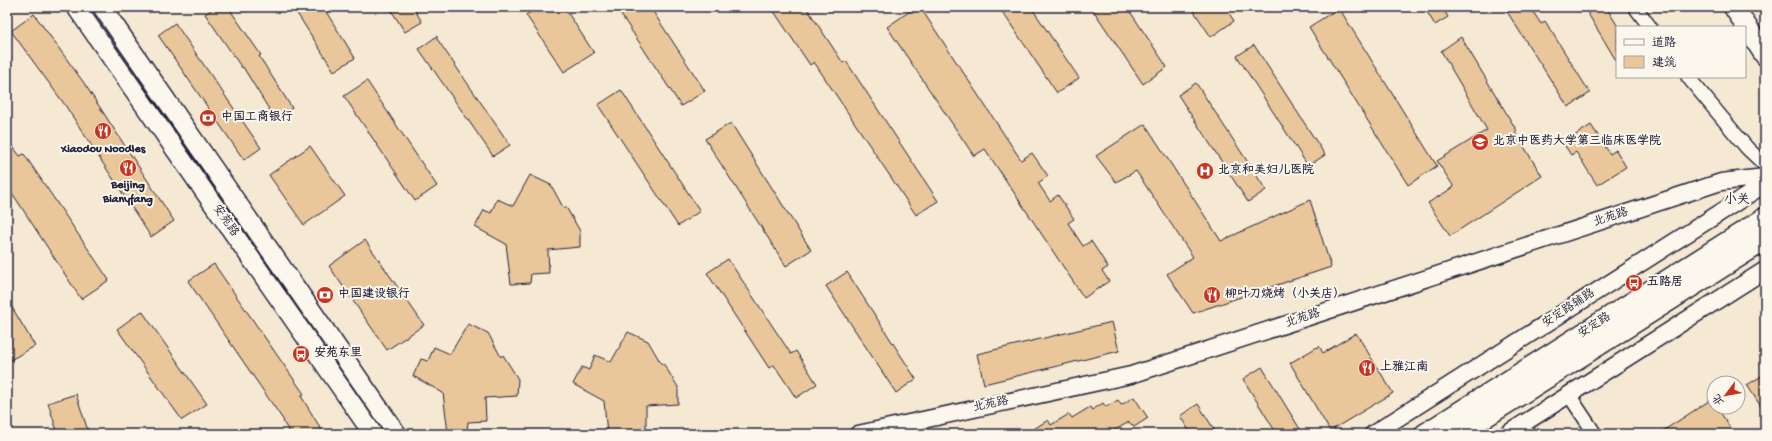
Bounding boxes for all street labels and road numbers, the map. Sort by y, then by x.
street label: 安苑路 [209,202,242,240]
street label: 北苑路 [1591,205,1630,230]
street label: 安定路辅路 [1540,287,1598,331]
street label: 北苑路 [1283,306,1322,331]
street label: 安定路 [1576,310,1614,342]
street label: 北苑路 [972,393,1010,416]

